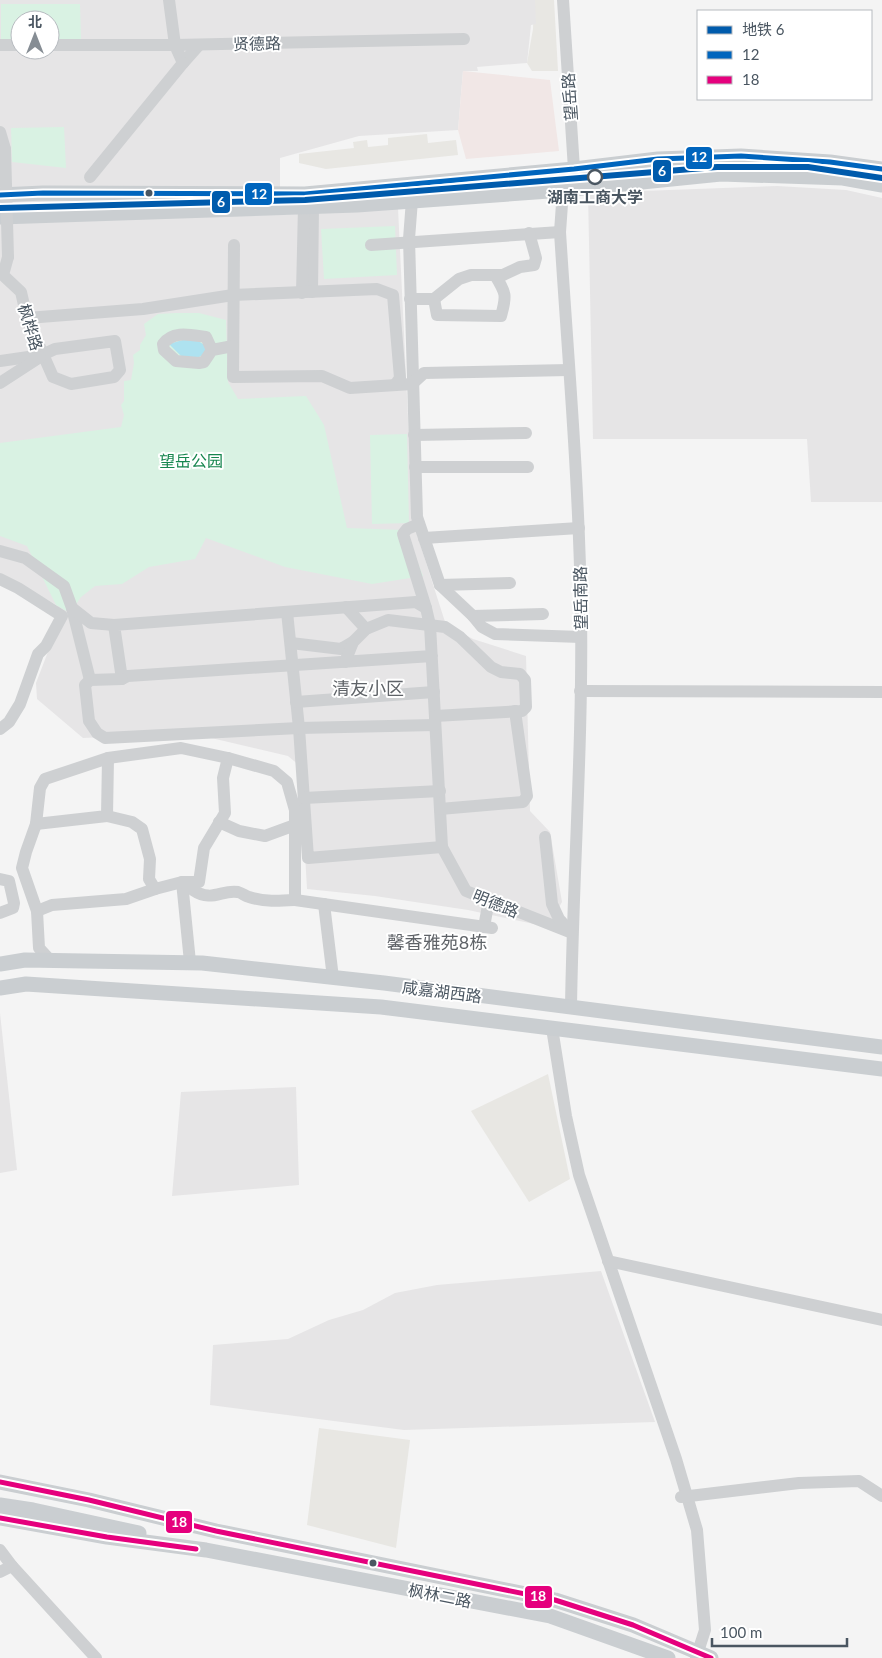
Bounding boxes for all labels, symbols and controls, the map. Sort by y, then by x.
north arrow [10,10,60,60]
legend [697,10,872,100]
text: 北 [28,13,42,30]
text: 地铁 6 [742,20,785,38]
street label: 贤德路 [233,33,281,53]
text: 12 [742,45,759,63]
text: 18 [742,70,759,88]
street label: 望岳路 [558,72,580,122]
line badge: 12 [685,146,713,170]
text: 12 [691,148,707,165]
line badge: 6 [652,159,672,183]
text: 6 [658,162,666,179]
marker: 湖南工商大学 [587,169,603,185]
line badge: 12 [244,182,273,206]
text: 12 [251,185,267,202]
place label: 湖南工商大学 [547,187,643,206]
unlabelled marker [144,188,154,198]
line badge: 6 [211,190,231,214]
text: 6 [217,193,225,210]
street label: 枫桦路 [15,301,47,353]
park label: 望岳公园 [159,451,223,470]
street label: 望岳南路 [570,566,590,630]
district label: 清友小区 [332,677,404,699]
street label: 明德路 [470,885,522,921]
district label: 馨香雅苑8栋 [387,931,487,953]
street label: 咸嘉湖西路 [401,977,483,1005]
line badge: 18 [165,1510,193,1534]
text: 18 [171,1513,187,1530]
unlabelled marker [368,1558,378,1568]
street label: 枫林二路 [407,1580,473,1610]
line badge: 18 [524,1585,553,1609]
text: 18 [530,1587,546,1604]
scale bar [712,1616,847,1648]
text: 100 m [720,1623,762,1641]

